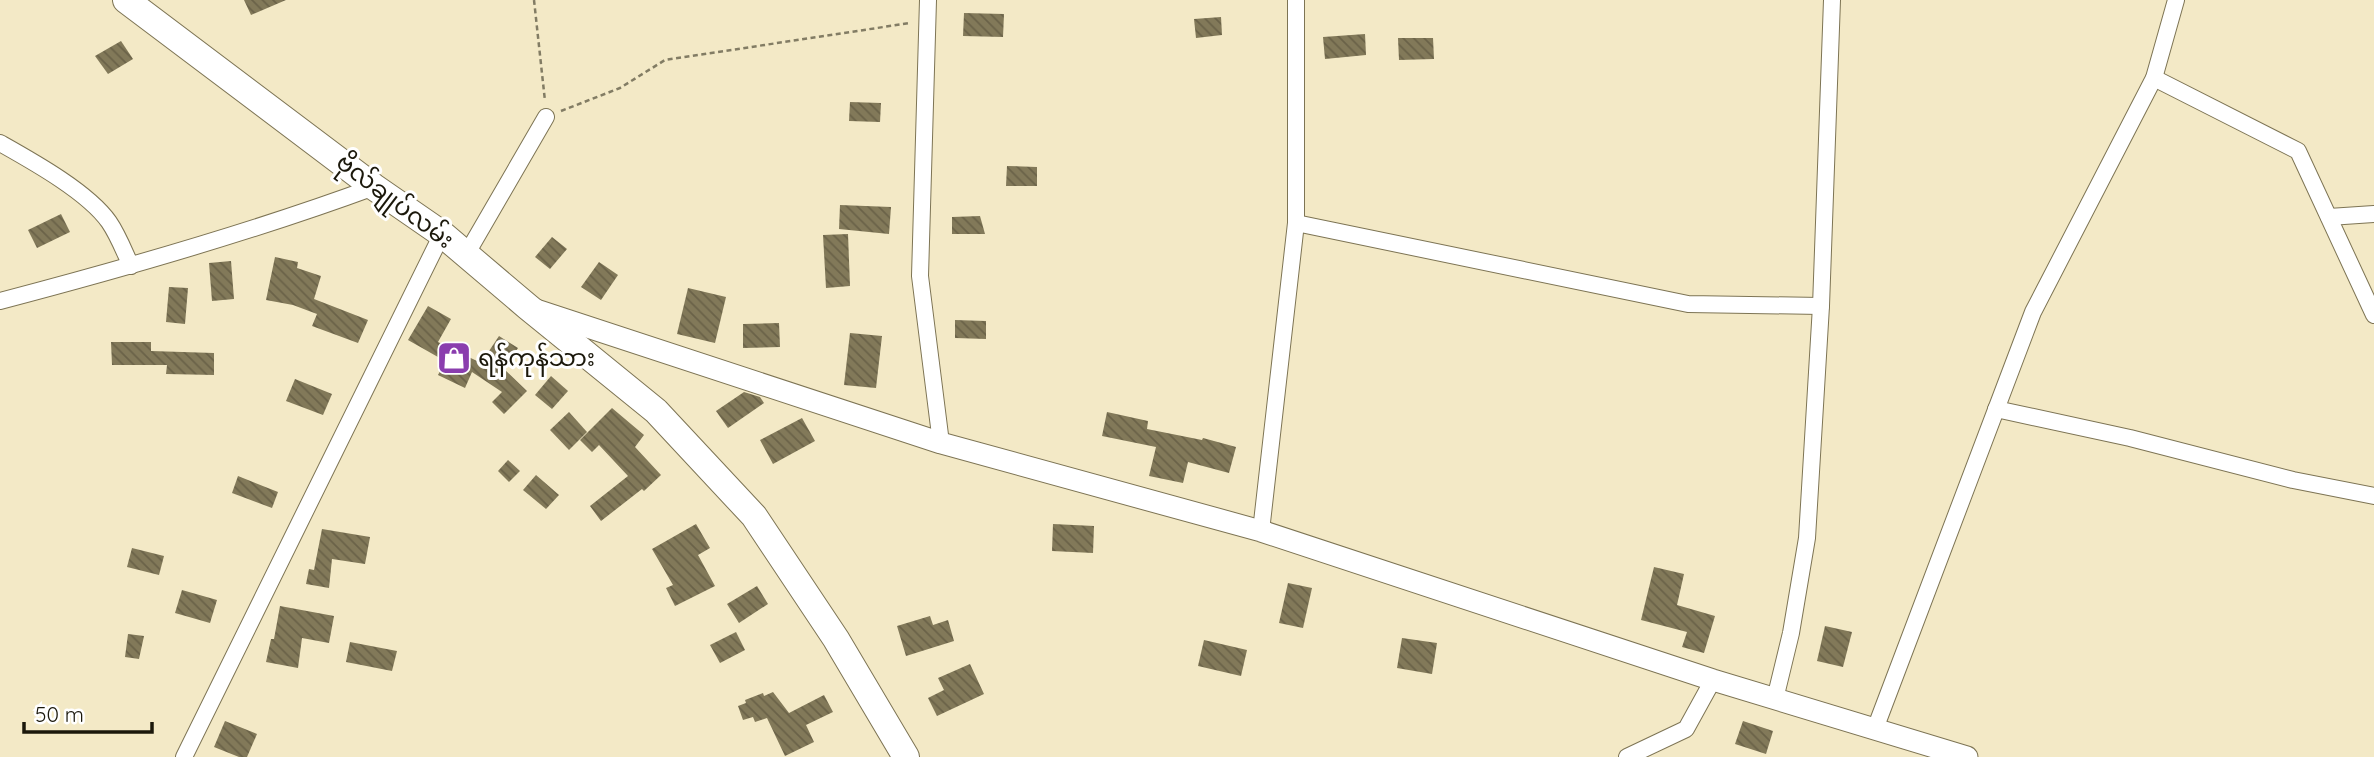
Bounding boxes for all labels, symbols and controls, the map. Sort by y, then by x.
street label: ဗိုလ်ချုပ်လမ်း [328,146,460,258]
shop icon: ရန်ကုန်သား [435,339,473,377]
place label: ရန်ကုန်သား [478,342,595,377]
scale bar [24,690,152,734]
text: 50 m [35,701,84,727]

